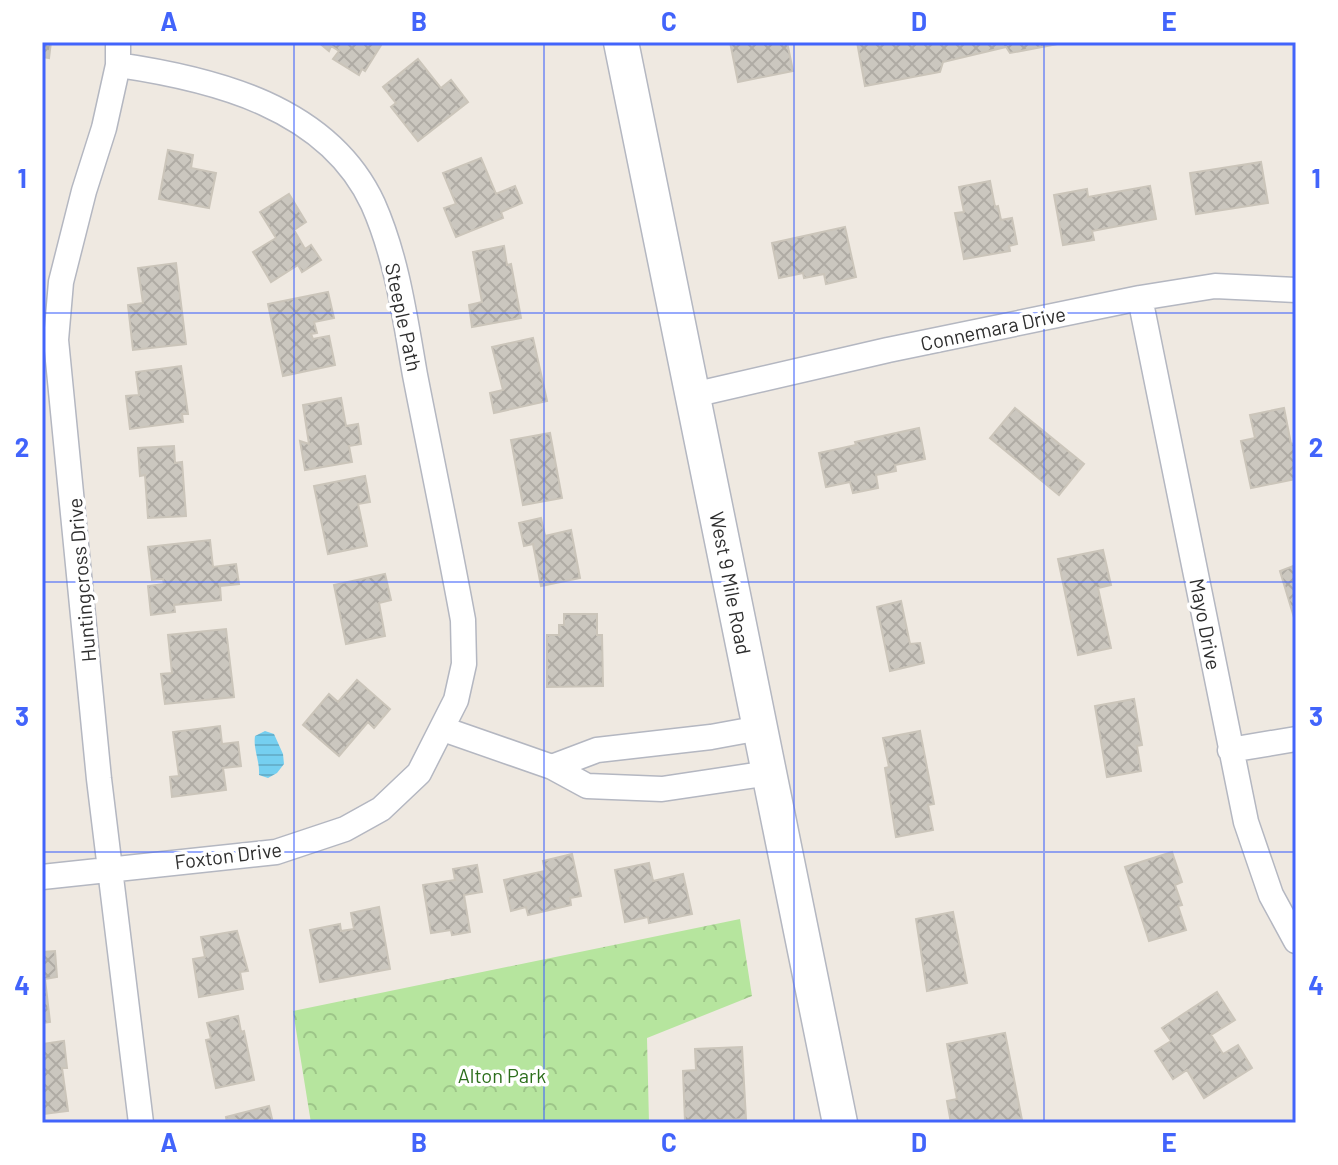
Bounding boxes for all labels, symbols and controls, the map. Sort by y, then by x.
text: A [160,5,178,36]
text: B [411,5,427,36]
text: C [661,5,677,36]
text: D [911,5,927,36]
text: E [1161,5,1177,36]
text: 1 [17,162,27,193]
text: 1 [1311,162,1321,193]
street label: Steeple Path [381,261,427,373]
street label: Connemara Drive [918,301,1068,355]
text: 2 [15,431,29,462]
text: 2 [1309,431,1323,462]
street label: Huntingcross Drive [62,497,100,663]
street label: West 9 Mile Road [705,509,757,657]
street label: Mayo Drive [1185,576,1227,672]
text: 3 [15,700,29,731]
text: 3 [1309,700,1323,731]
street label: Foxton Drive [173,837,283,873]
text: 4 [14,969,30,1000]
text: 4 [1308,969,1324,1000]
park label: Alton Park [458,1063,546,1087]
text: A [160,1126,178,1157]
text: B [411,1126,427,1157]
text: C [661,1126,677,1157]
text: D [911,1126,927,1157]
text: E [1161,1126,1177,1157]

